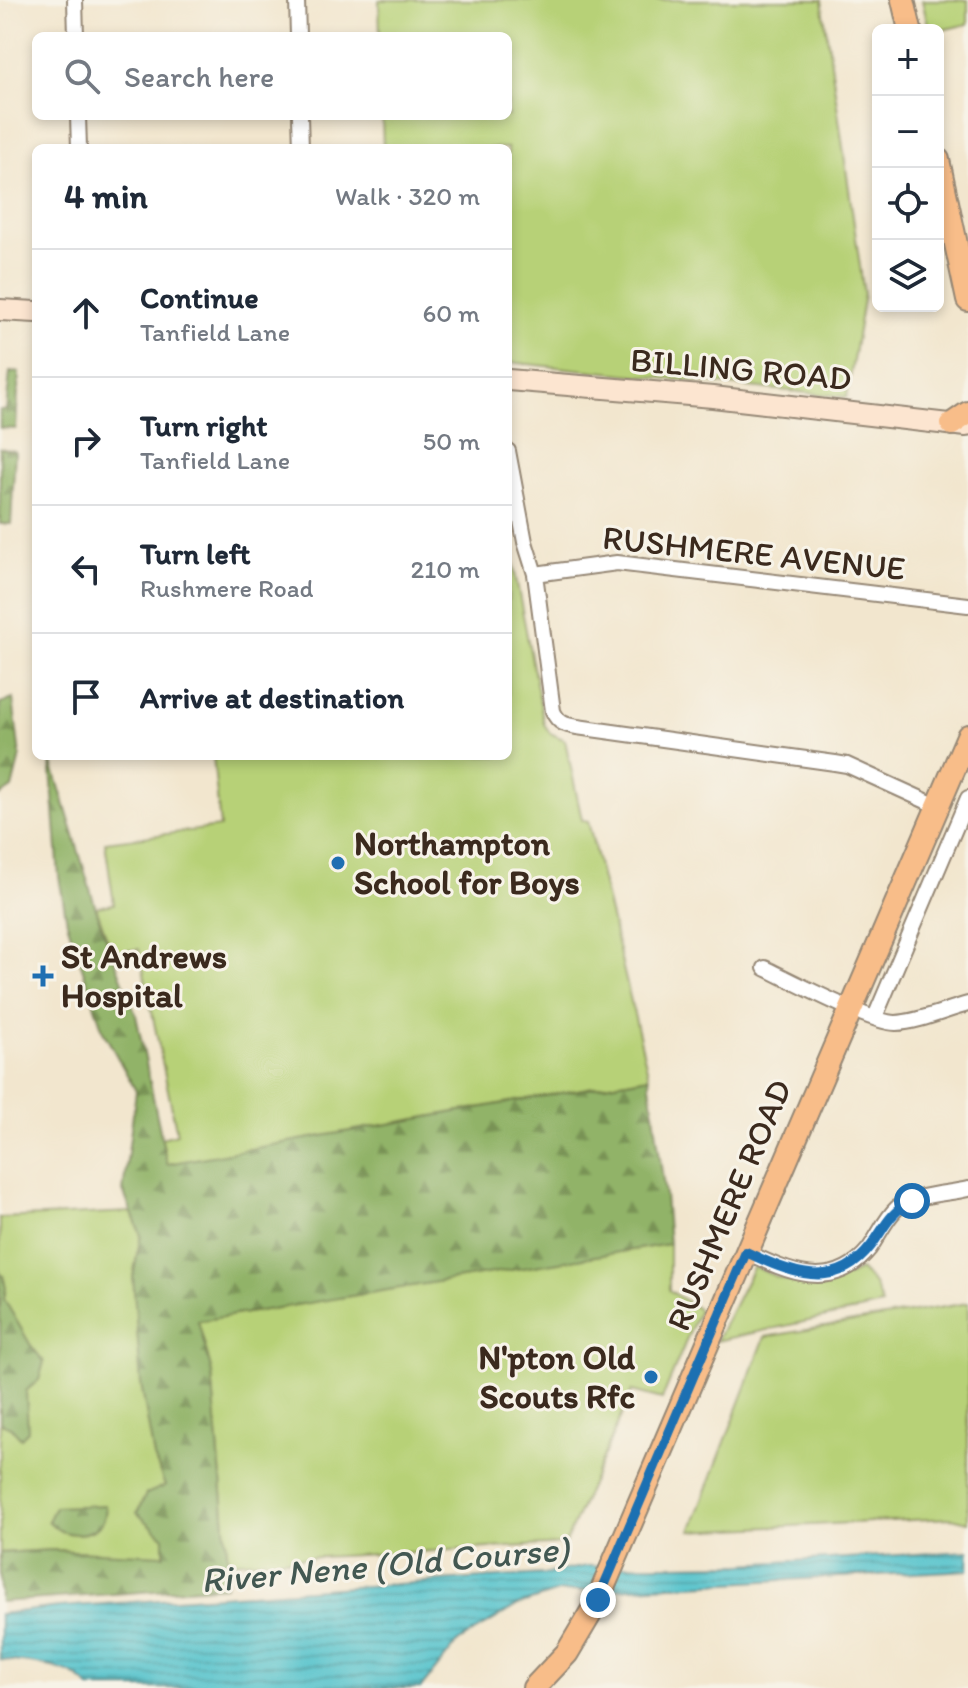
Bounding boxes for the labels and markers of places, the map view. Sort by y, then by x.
place label: Northampton School for Boys [354,823,580,903]
marker: Northampton School for Boys [329,854,347,872]
place label: St Andrews Hospital [61,936,227,1016]
marker: St Andrews Hospital [32,965,54,987]
place label: N'pton Old Scouts Rfc [478,1337,636,1417]
marker: N'pton Old Scouts Rfc [642,1368,660,1386]

